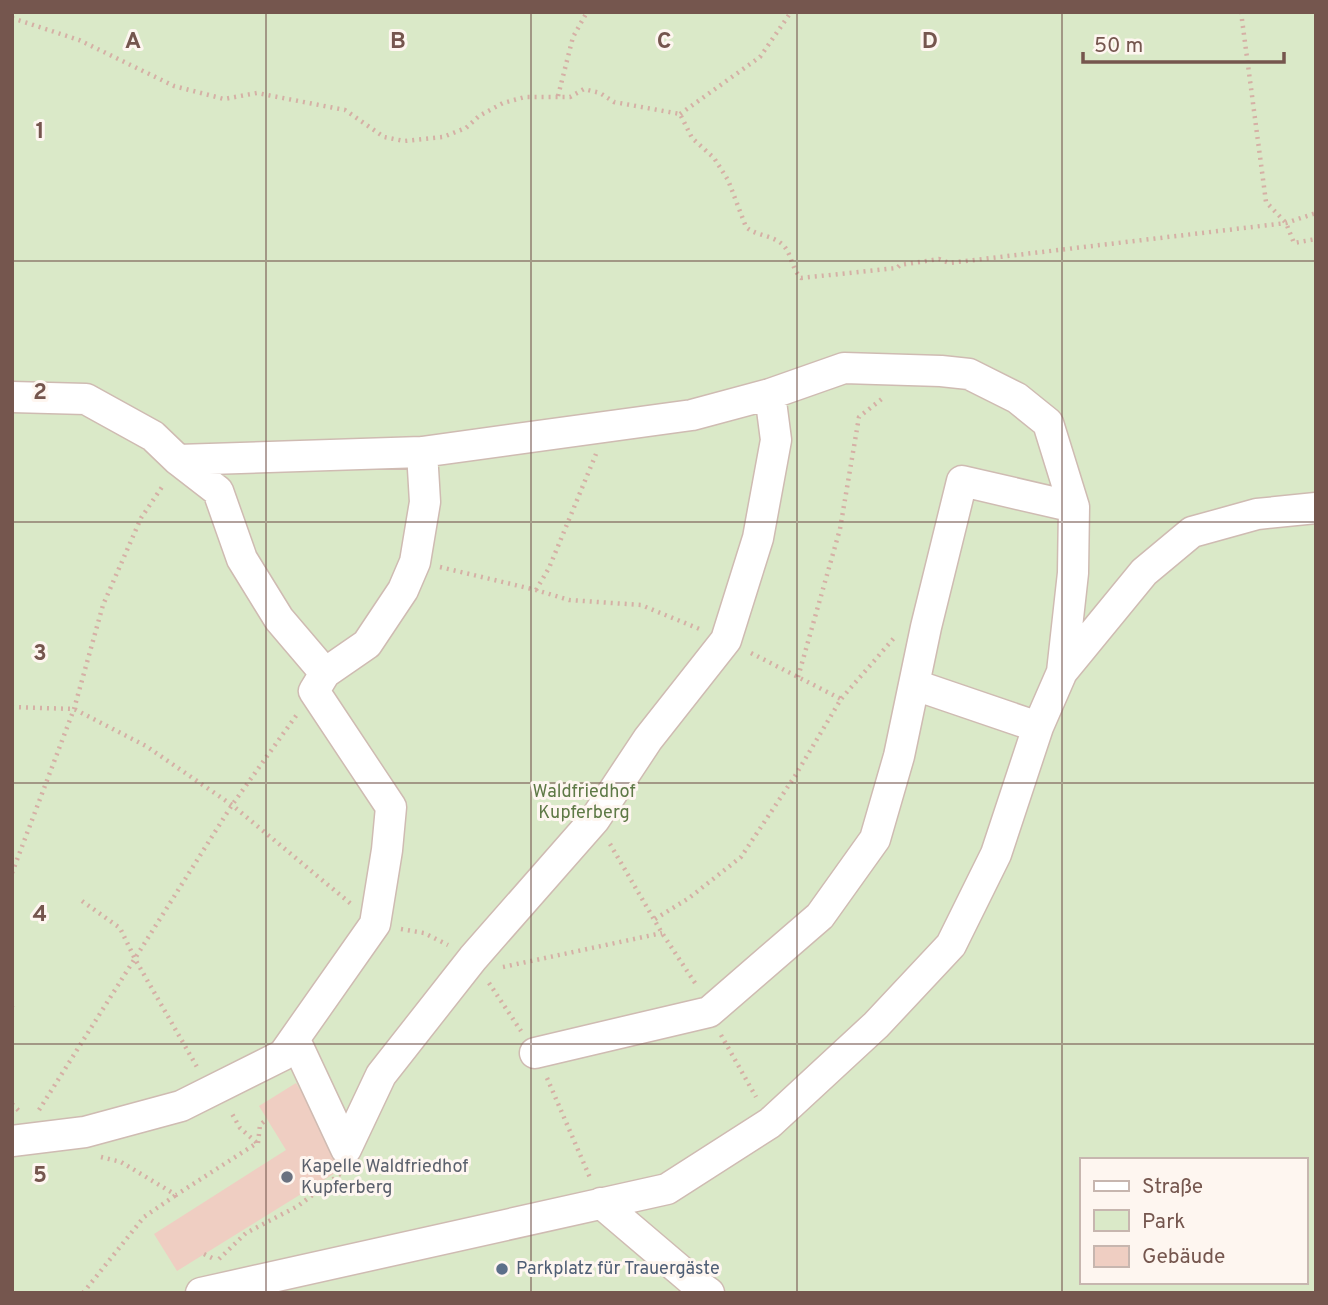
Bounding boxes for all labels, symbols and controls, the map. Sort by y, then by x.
scale bar [1083,21,1284,65]
text: A [125,28,141,57]
text: B [390,28,406,57]
text: C [657,28,671,57]
text: D [922,28,938,57]
text: 50 m [1094,33,1143,60]
text: 1 [35,118,45,147]
text: 2 [33,379,47,408]
text: 3 [33,640,47,669]
park label: Waldfriedhof Kupferberg [533,781,635,825]
text: 4 [33,901,47,930]
place label: Kapelle Waldfriedhof Kupferberg [301,1156,468,1200]
legend [1080,1158,1307,1284]
text: 5 [33,1162,47,1191]
marker: Kapelle Waldfriedhof Kupferberg [279,1169,295,1185]
text: Straße [1142,1174,1203,1201]
text: Park [1142,1209,1185,1236]
text: Gebäude [1142,1244,1225,1271]
place label: Parkplatz für Trauergäste [516,1258,720,1281]
marker: Parkplatz für Trauergäste [494,1261,510,1277]

